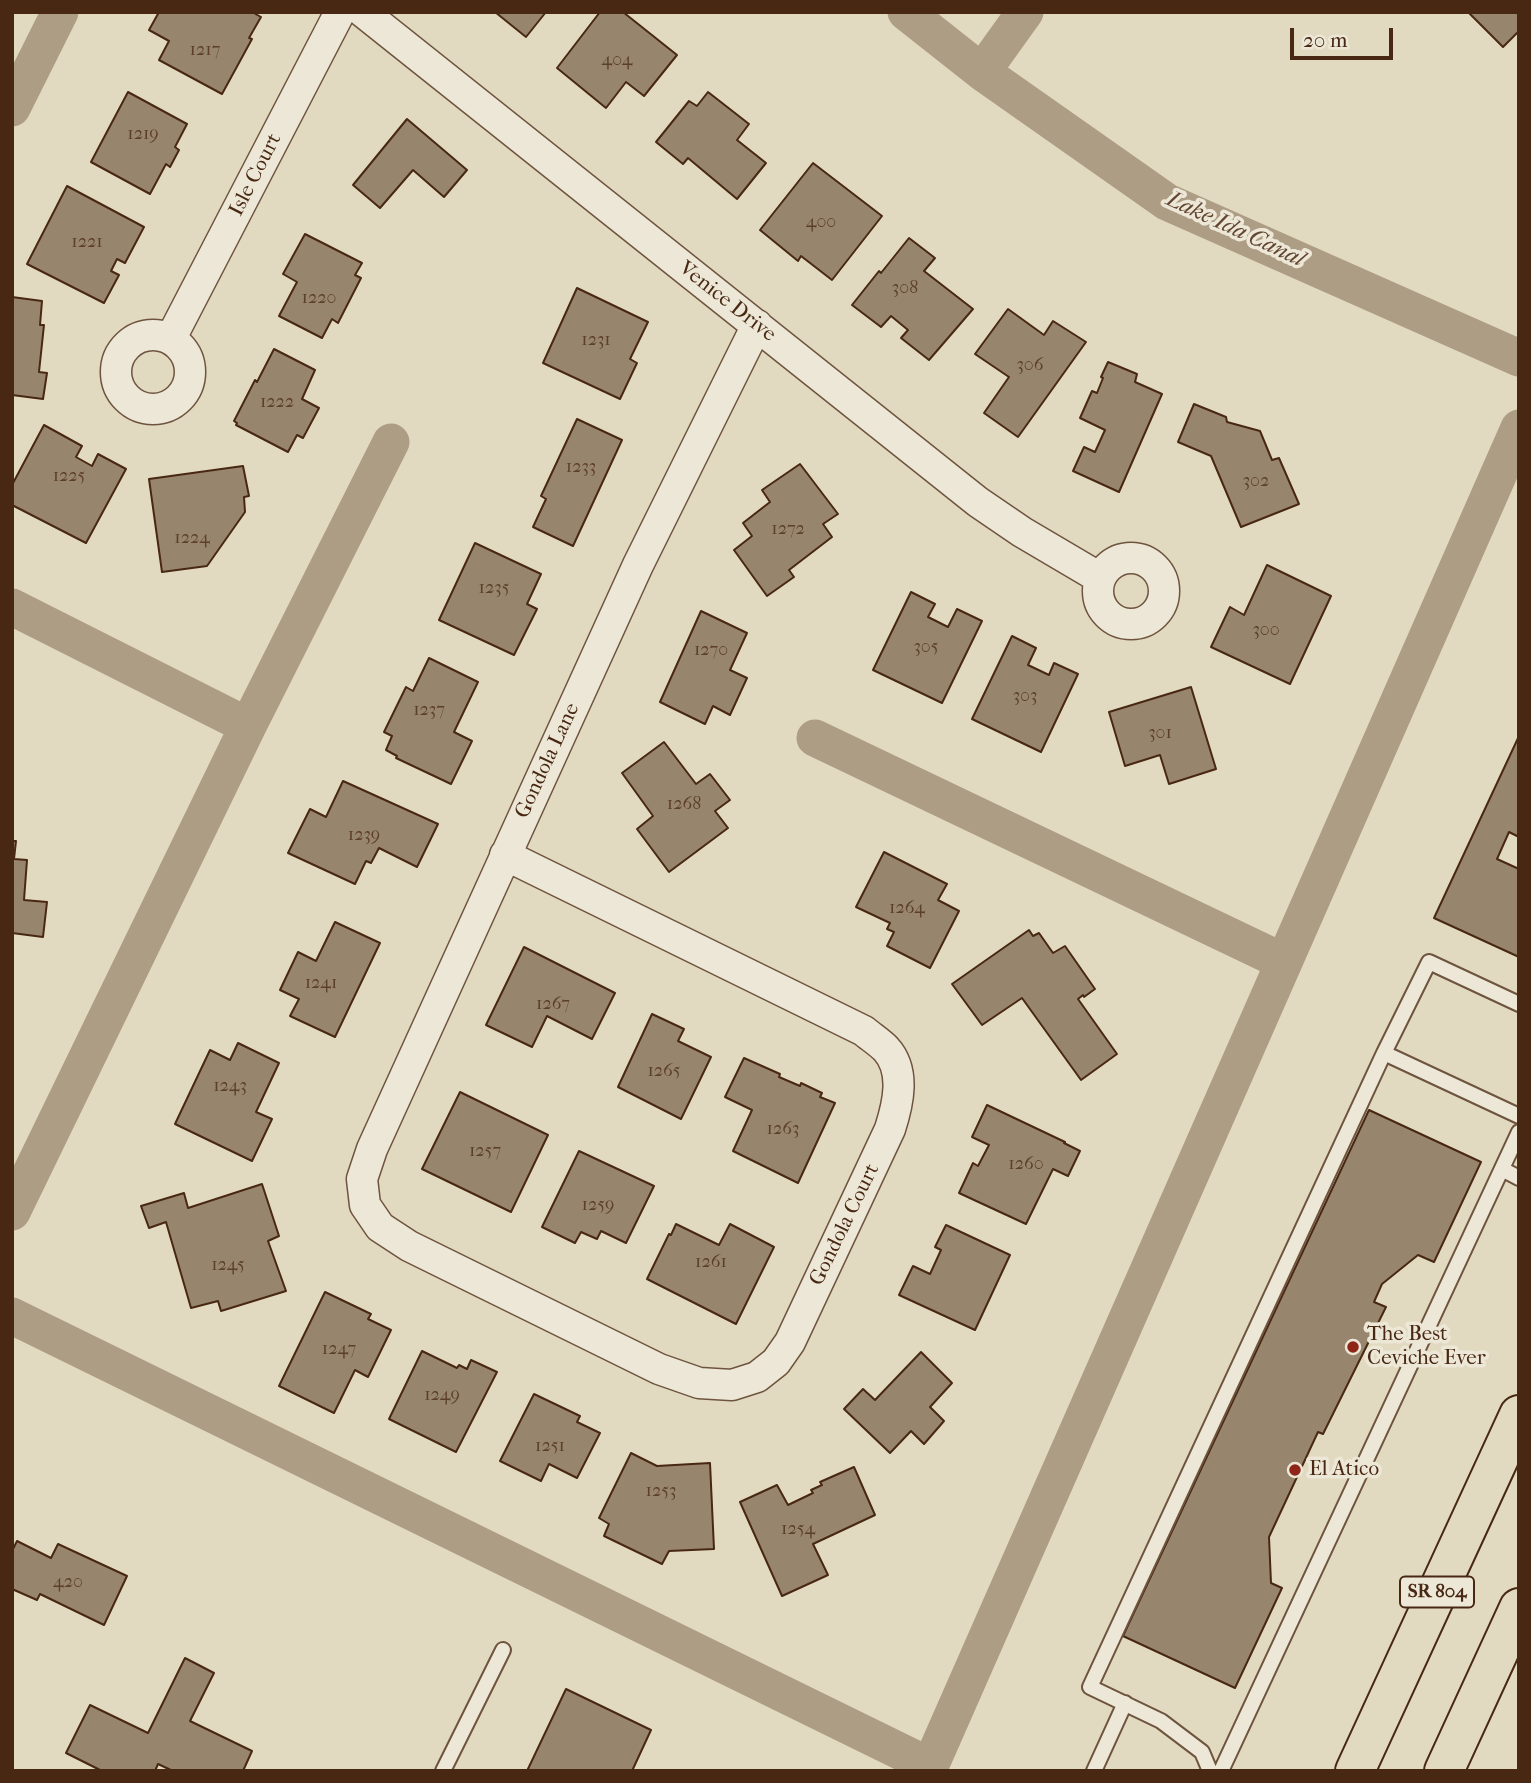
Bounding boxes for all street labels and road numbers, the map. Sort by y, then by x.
street label: Isle Court [224,129,288,221]
street label: Venice Drive [673,256,781,348]
street label: Gondola Lane [510,699,586,823]
street label: Gondola Court [805,1160,885,1290]
road number: SR 804 [1400,1576,1474,1608]

